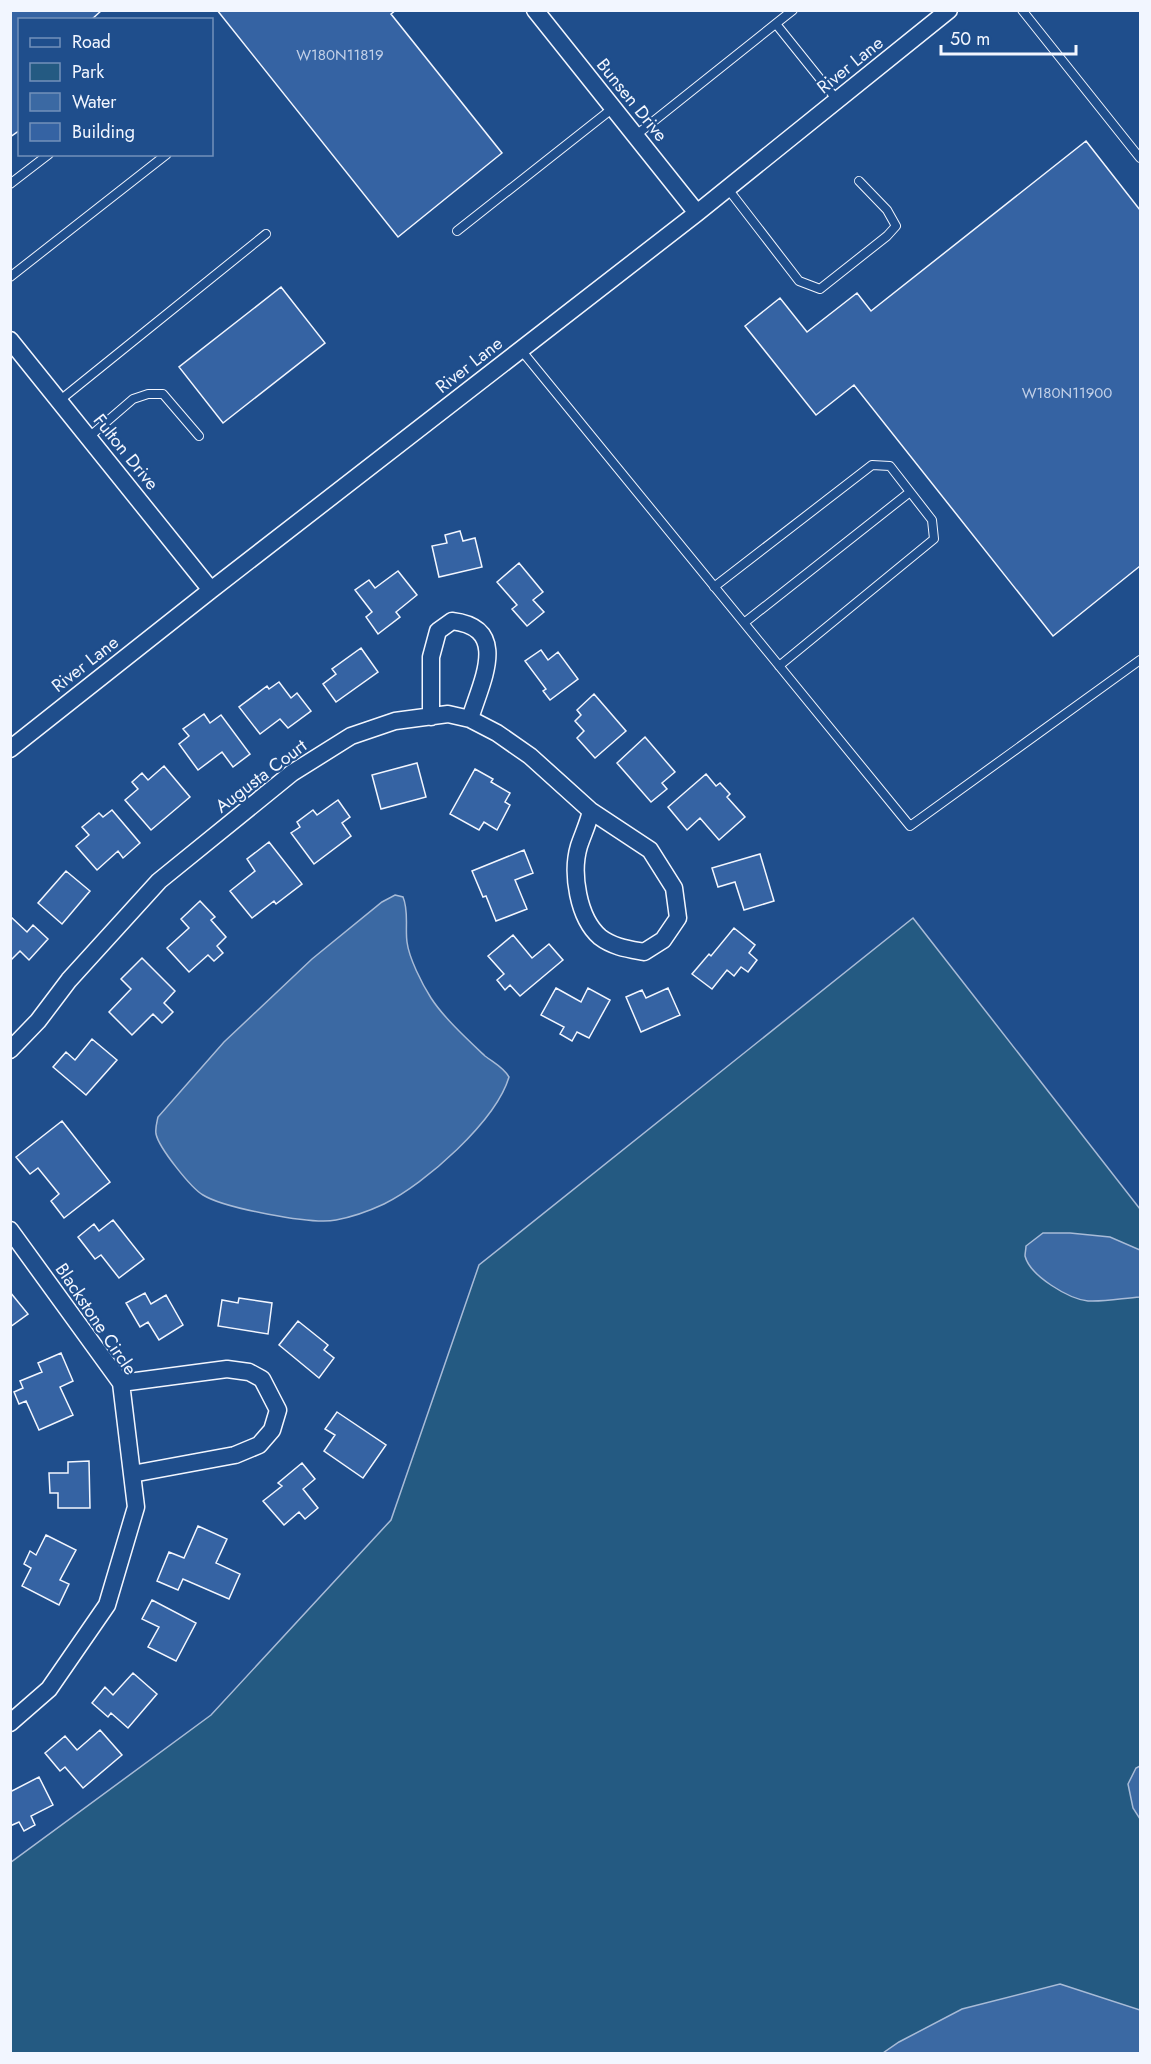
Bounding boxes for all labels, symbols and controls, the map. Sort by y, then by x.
legend [18,18,213,156]
scale bar [941,18,1076,56]
text: 50 m [950,26,990,52]
text: Road [72,29,111,55]
street label: River Lane [811,30,889,100]
house number: W180N11819 [296,44,384,66]
street label: Bunsen Drive [590,53,674,147]
text: Park [72,59,104,85]
text: Water [72,89,117,115]
text: Building [72,119,135,145]
street label: River Lane [430,331,508,399]
house number: W180N11900 [1022,382,1112,404]
street label: Fulton Drive [87,408,165,496]
street label: River Lane [46,630,124,698]
street label: Augusta Court [210,733,313,819]
street label: Blackstone Circle [49,1258,143,1380]

